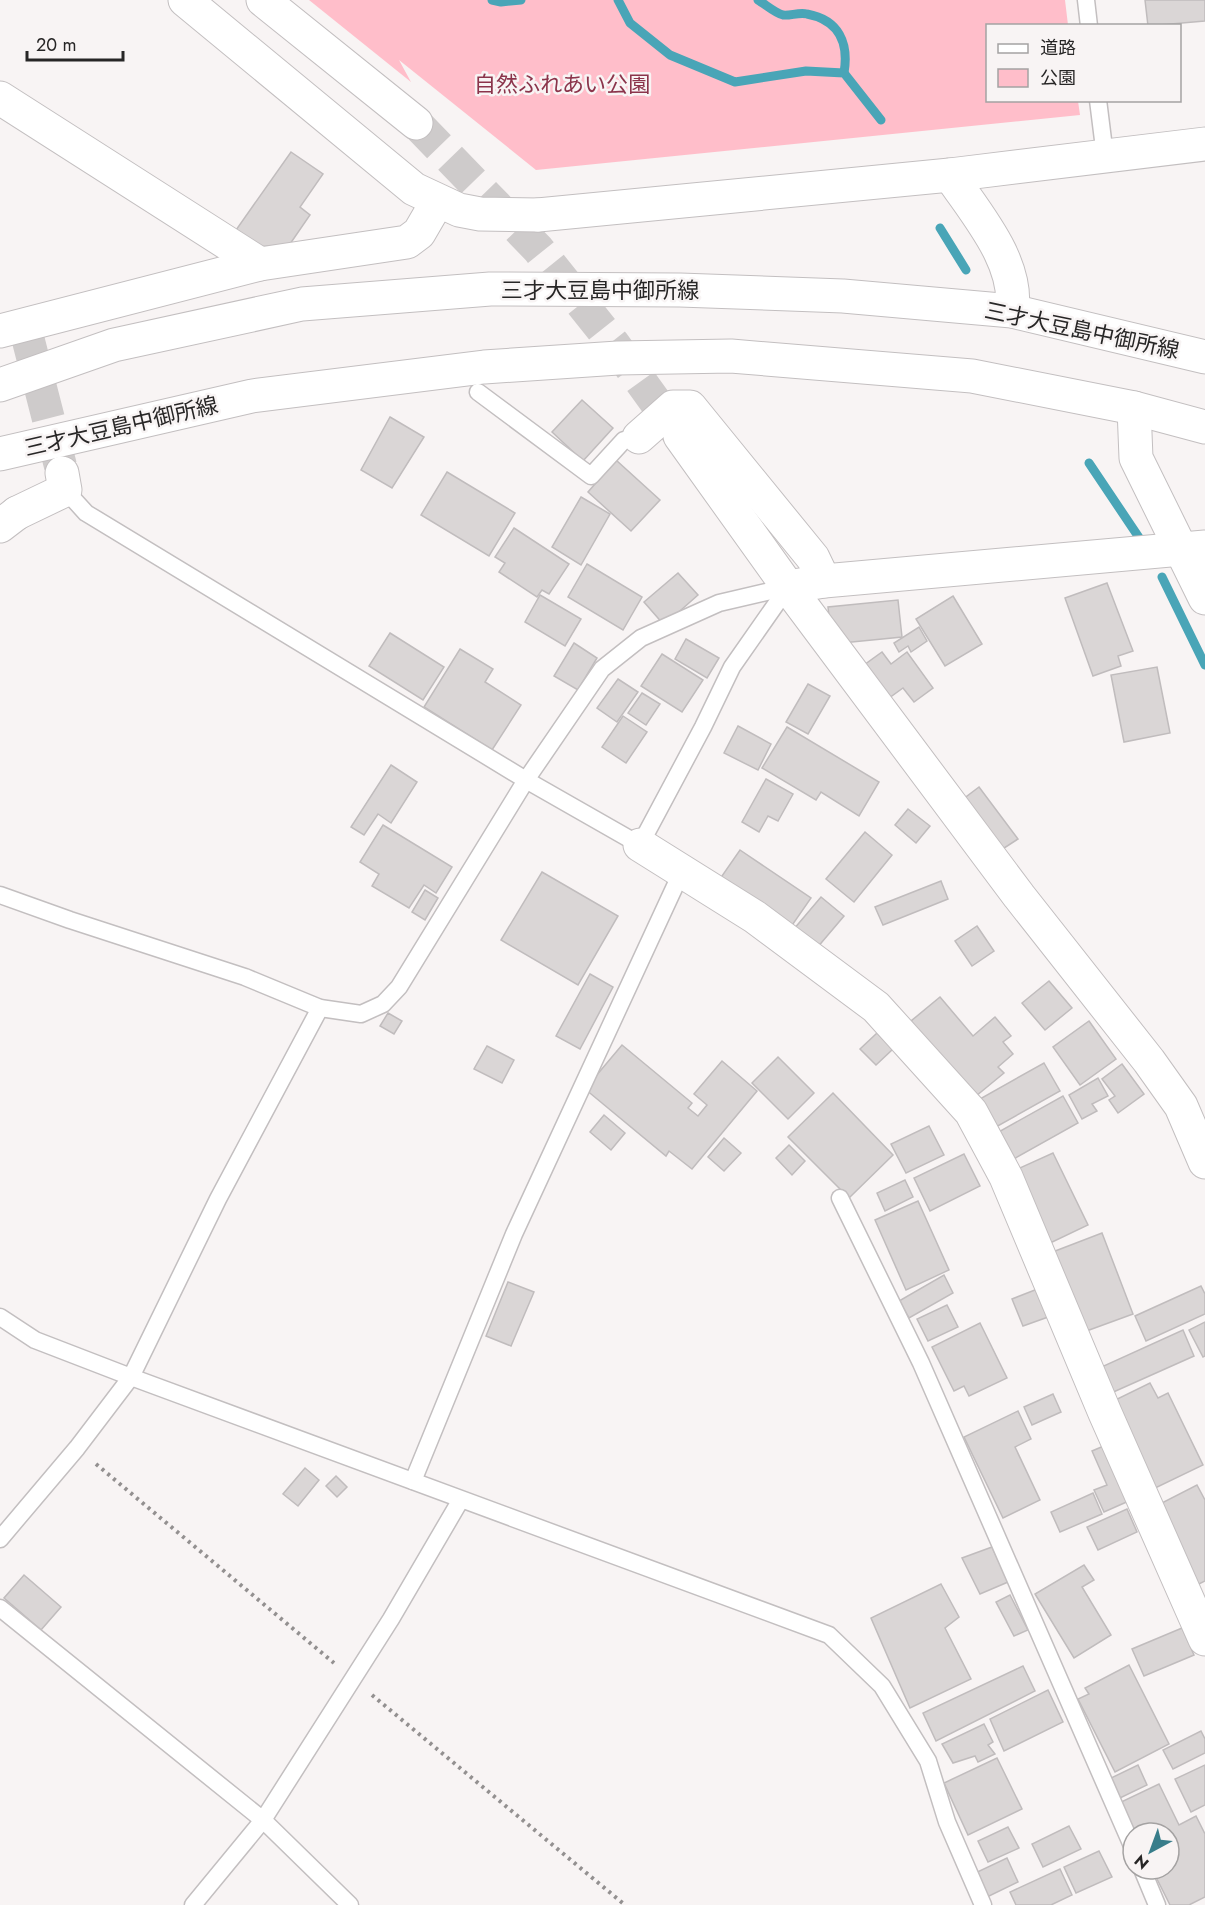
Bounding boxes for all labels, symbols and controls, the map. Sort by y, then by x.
scale bar [27,24,123,62]
legend [986,24,1181,102]
text: 20 m [36,32,76,58]
text: 道路 [1040,35,1076,61]
text: 公園 [1040,65,1076,91]
park label: 自然ふれあい公園 [474,68,650,100]
street label: 三才大豆島中御所線 [501,274,699,306]
street label: 三才大豆島中御所線 [982,294,1182,366]
street label: 三才大豆島中御所線 [21,388,221,464]
north arrow [1121,1821,1181,1881]
text: N [1129,1849,1154,1875]

